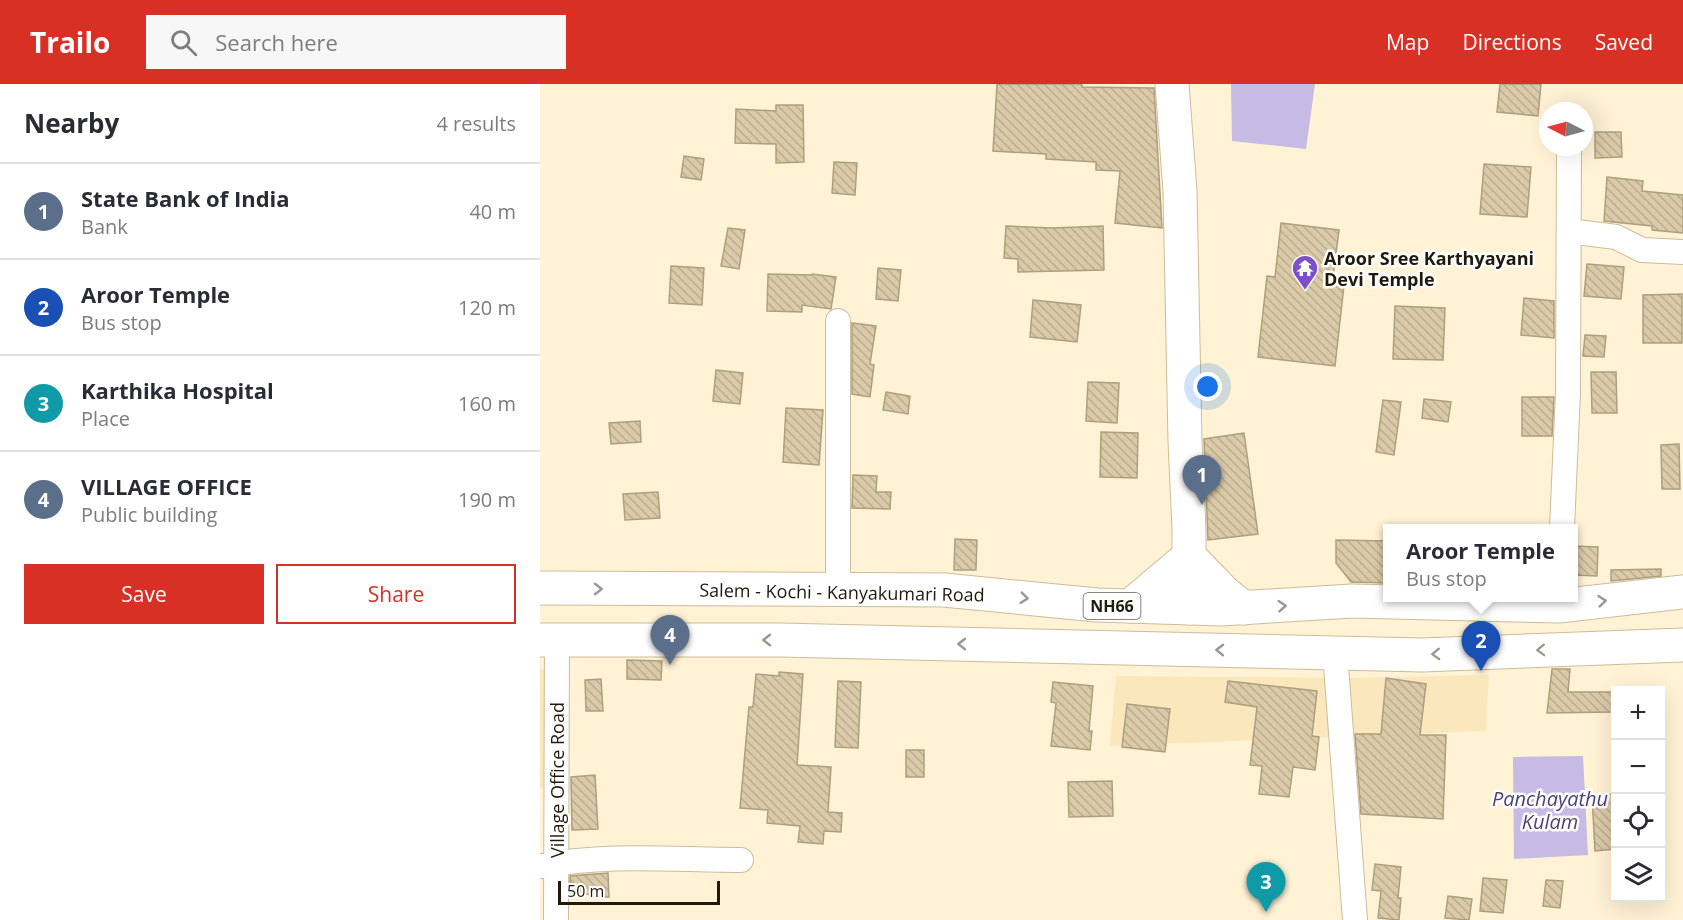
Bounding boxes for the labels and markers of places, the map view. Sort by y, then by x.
place label: Aroor Sree Karthyayani Devi Temple [1324,246,1534,291]
temple icon: Aroor Sree Karthyayani Devi Temple [1290,253,1320,291]
pin: 1 [1182,456,1222,505]
pin: 4 [650,616,690,665]
pin: 2 [1462,622,1500,671]
pin: 3 [1246,862,1286,912]

